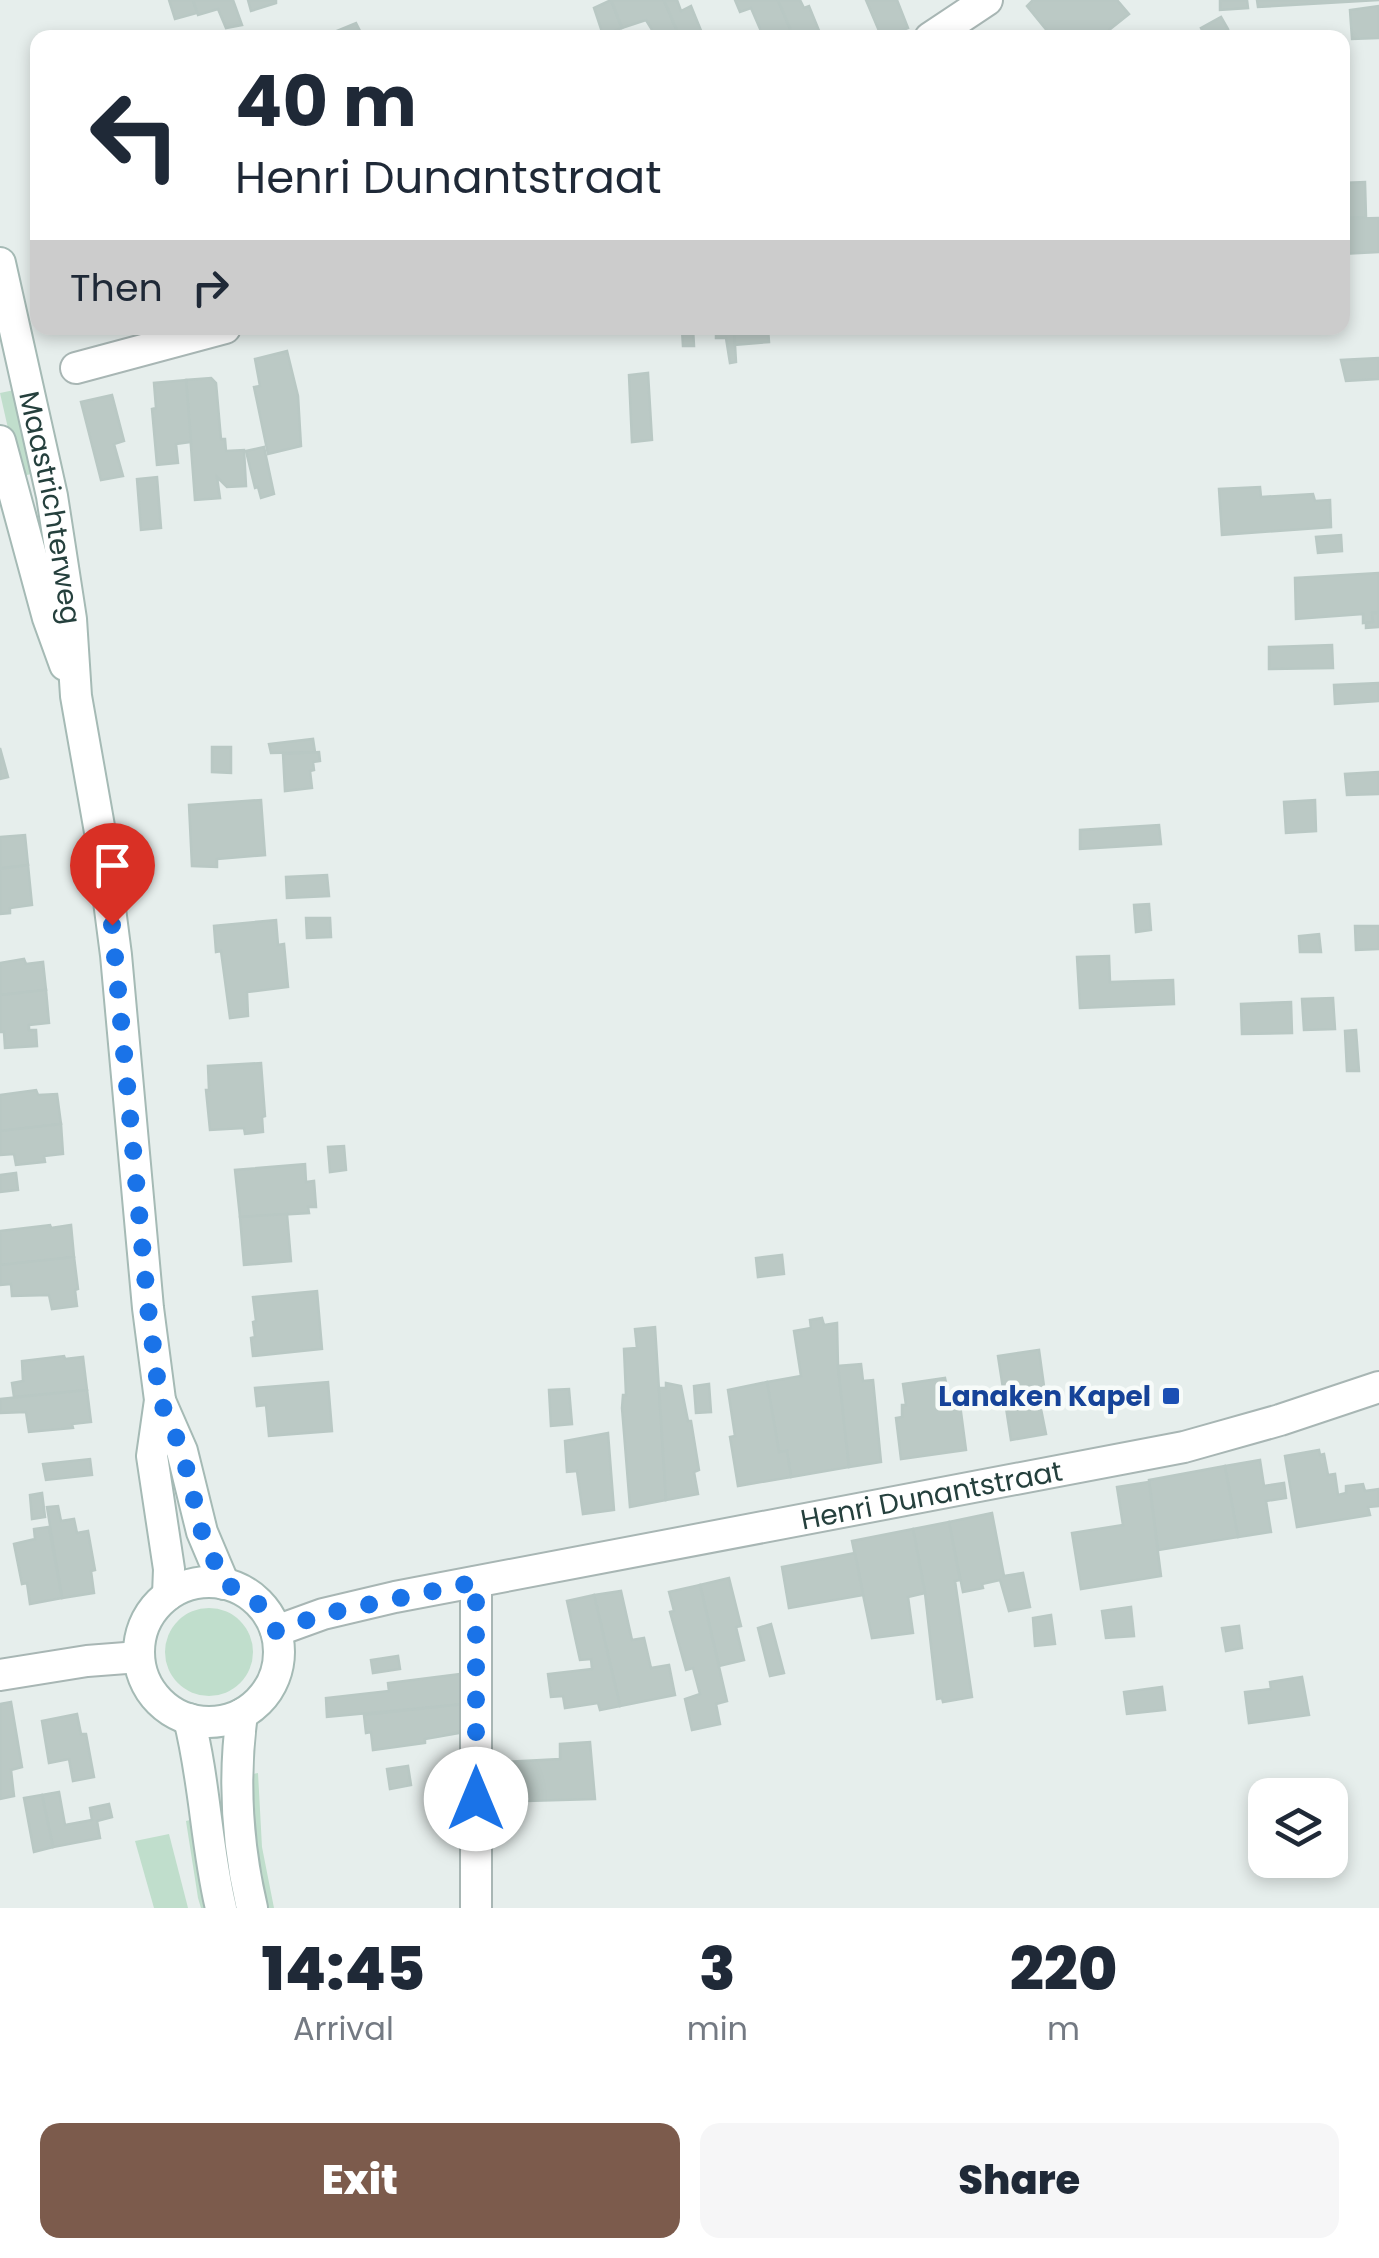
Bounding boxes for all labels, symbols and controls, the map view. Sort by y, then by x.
text: 40 m [235,52,417,151]
icon: left [70,70,200,200]
text: Henri Dunantstraat [235,146,662,209]
icon: right [183,260,238,315]
text: Then [70,261,163,314]
street label: Maastrichterweg [10,387,91,627]
pin [70,823,155,926]
icon: arrive [85,838,140,893]
place label: Lanaken Kapel [938,1377,1151,1416]
marker: Lanaken Kapel [1160,1385,1182,1407]
street label: Henri Dunantstraat [797,1451,1066,1539]
position arrow [424,1747,528,1851]
map controls [1248,1778,1348,1878]
button: layers [1248,1778,1348,1878]
text: 14:45 [262,1927,425,2011]
text: 3 [699,1927,736,2011]
text: 220 [1010,1927,1117,2011]
text: Arrival [293,2006,394,2051]
text: min [687,2006,748,2051]
text: m [1047,2006,1080,2051]
button: Exit [40,2123,680,2238]
button: Share [700,2123,1339,2238]

